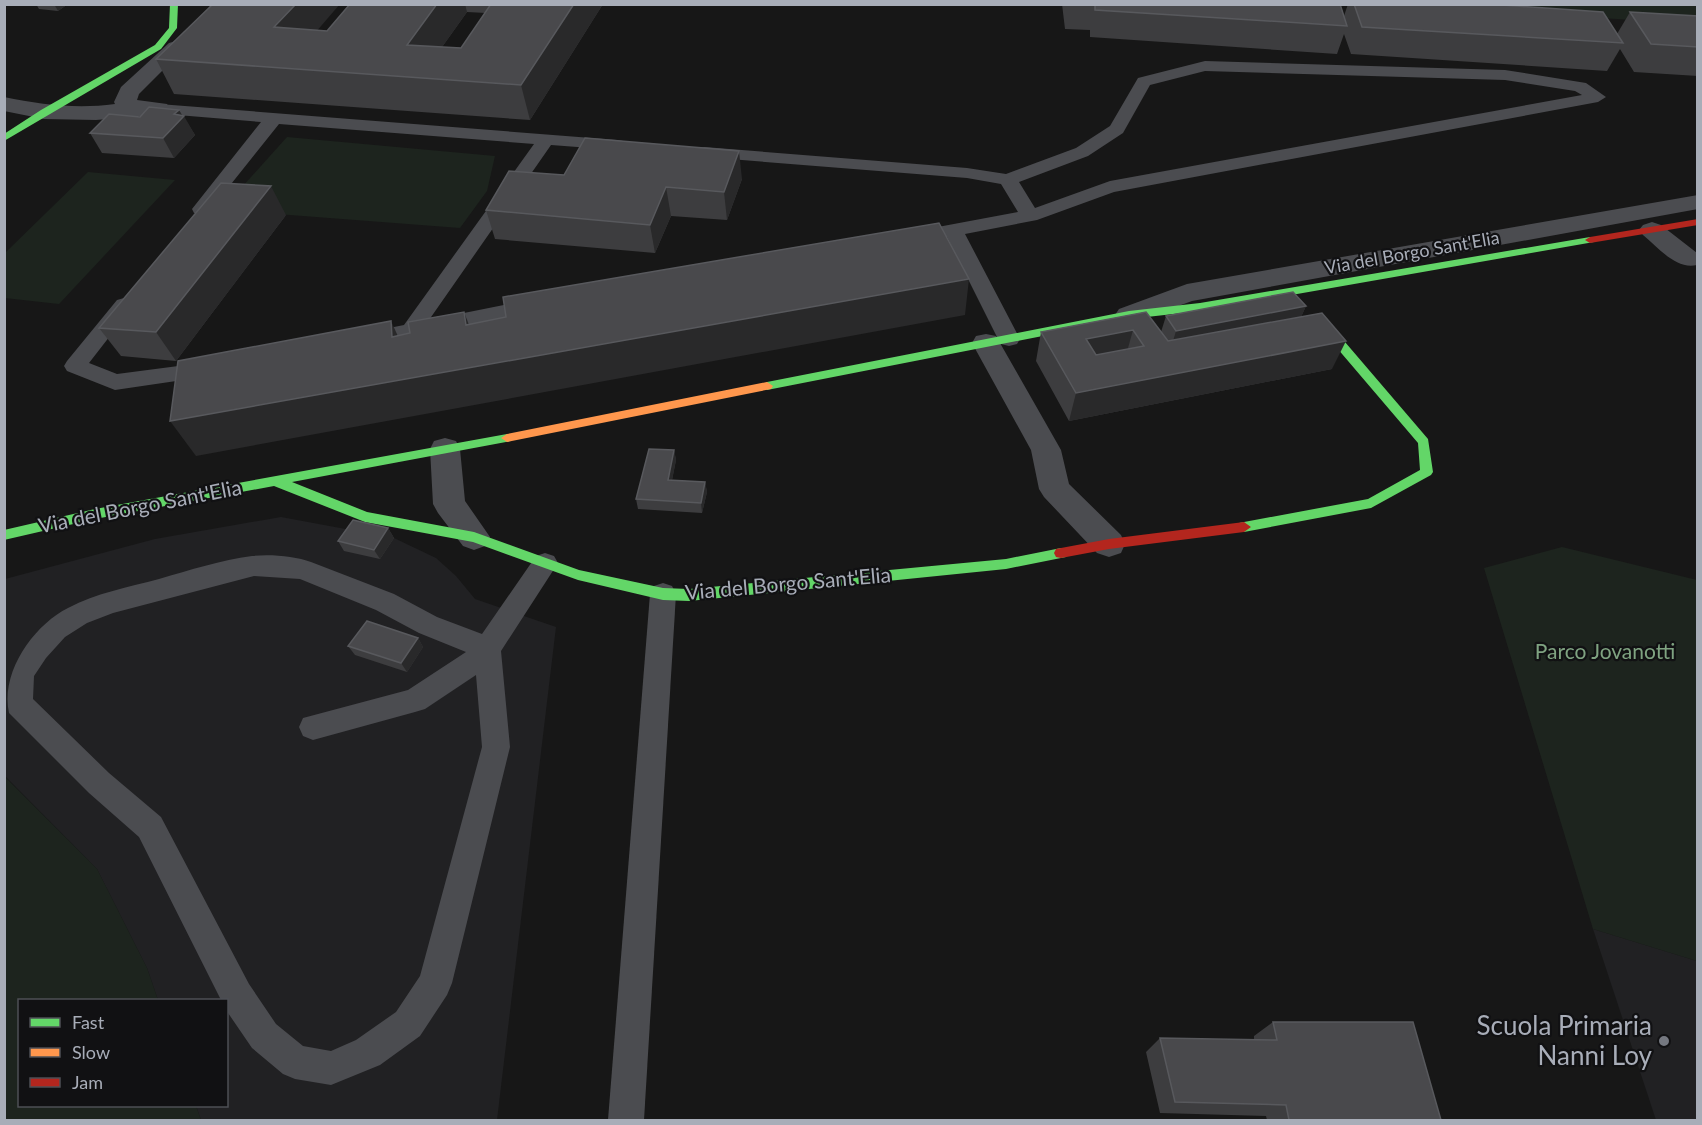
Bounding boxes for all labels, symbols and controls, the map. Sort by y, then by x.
street label: Via del Borgo Sant'Elia [1323,226,1501,278]
street label: Via del Borgo Sant'Elia [36,474,243,538]
street label: Via del Borgo Sant'Elia [684,561,892,604]
park label: Parco Jovanotti [1535,638,1675,663]
legend [18,999,228,1107]
place label: Scuola Primaria Nanni Loy [1477,1009,1653,1071]
text: Fast [72,1011,105,1033]
marker: Scuola Primaria Nanni Loy [1657,1034,1671,1048]
text: Slow [72,1041,110,1063]
text: Jam [72,1071,103,1093]

